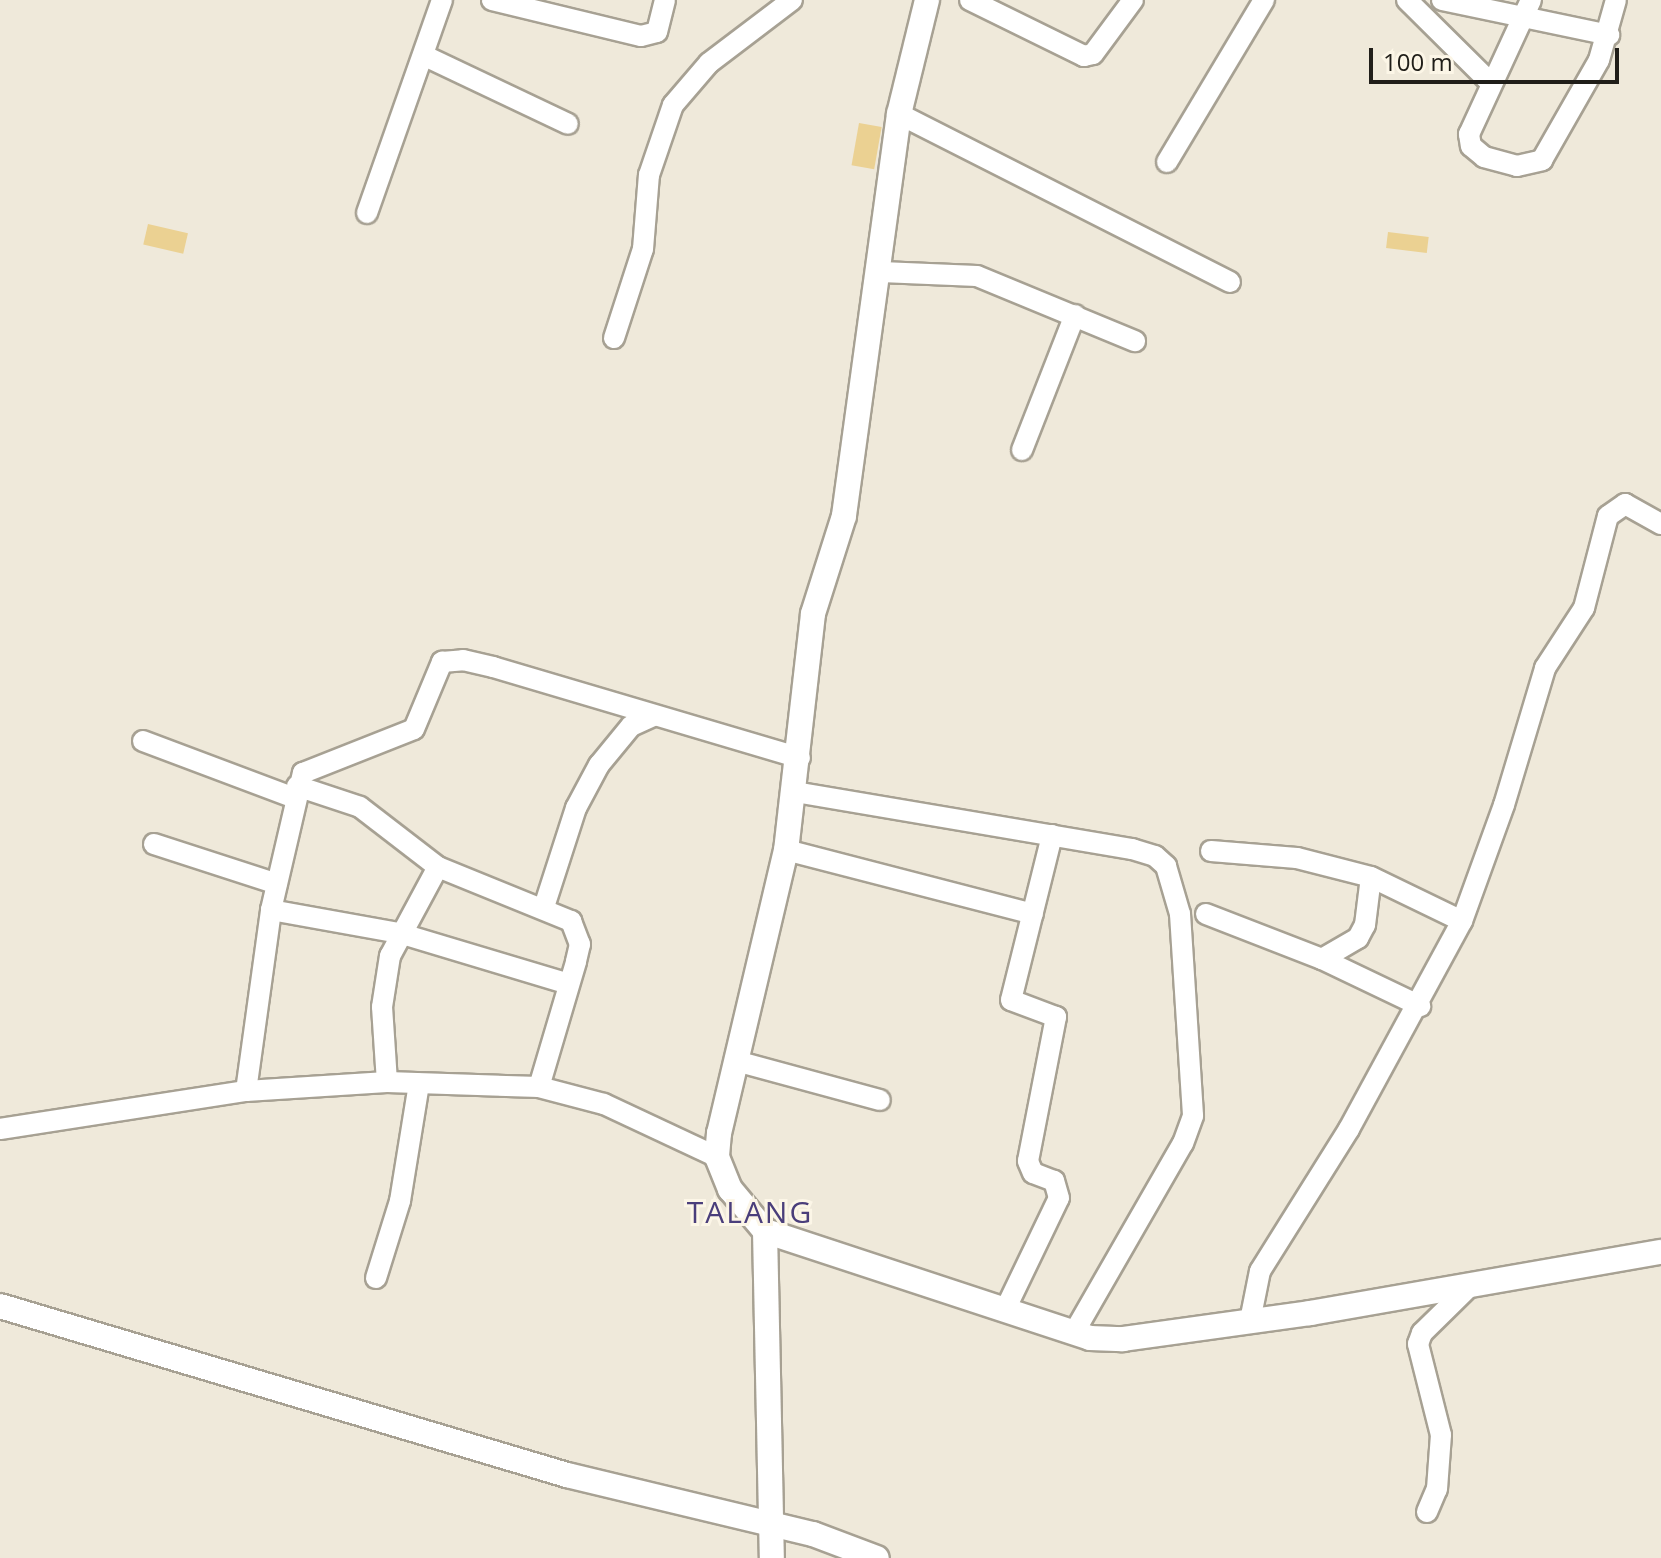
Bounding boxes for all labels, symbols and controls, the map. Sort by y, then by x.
scale bar [1373,32,1623,82]
text: 100 m [1383,45,1453,78]
district label: TALANG [687,1194,813,1230]

